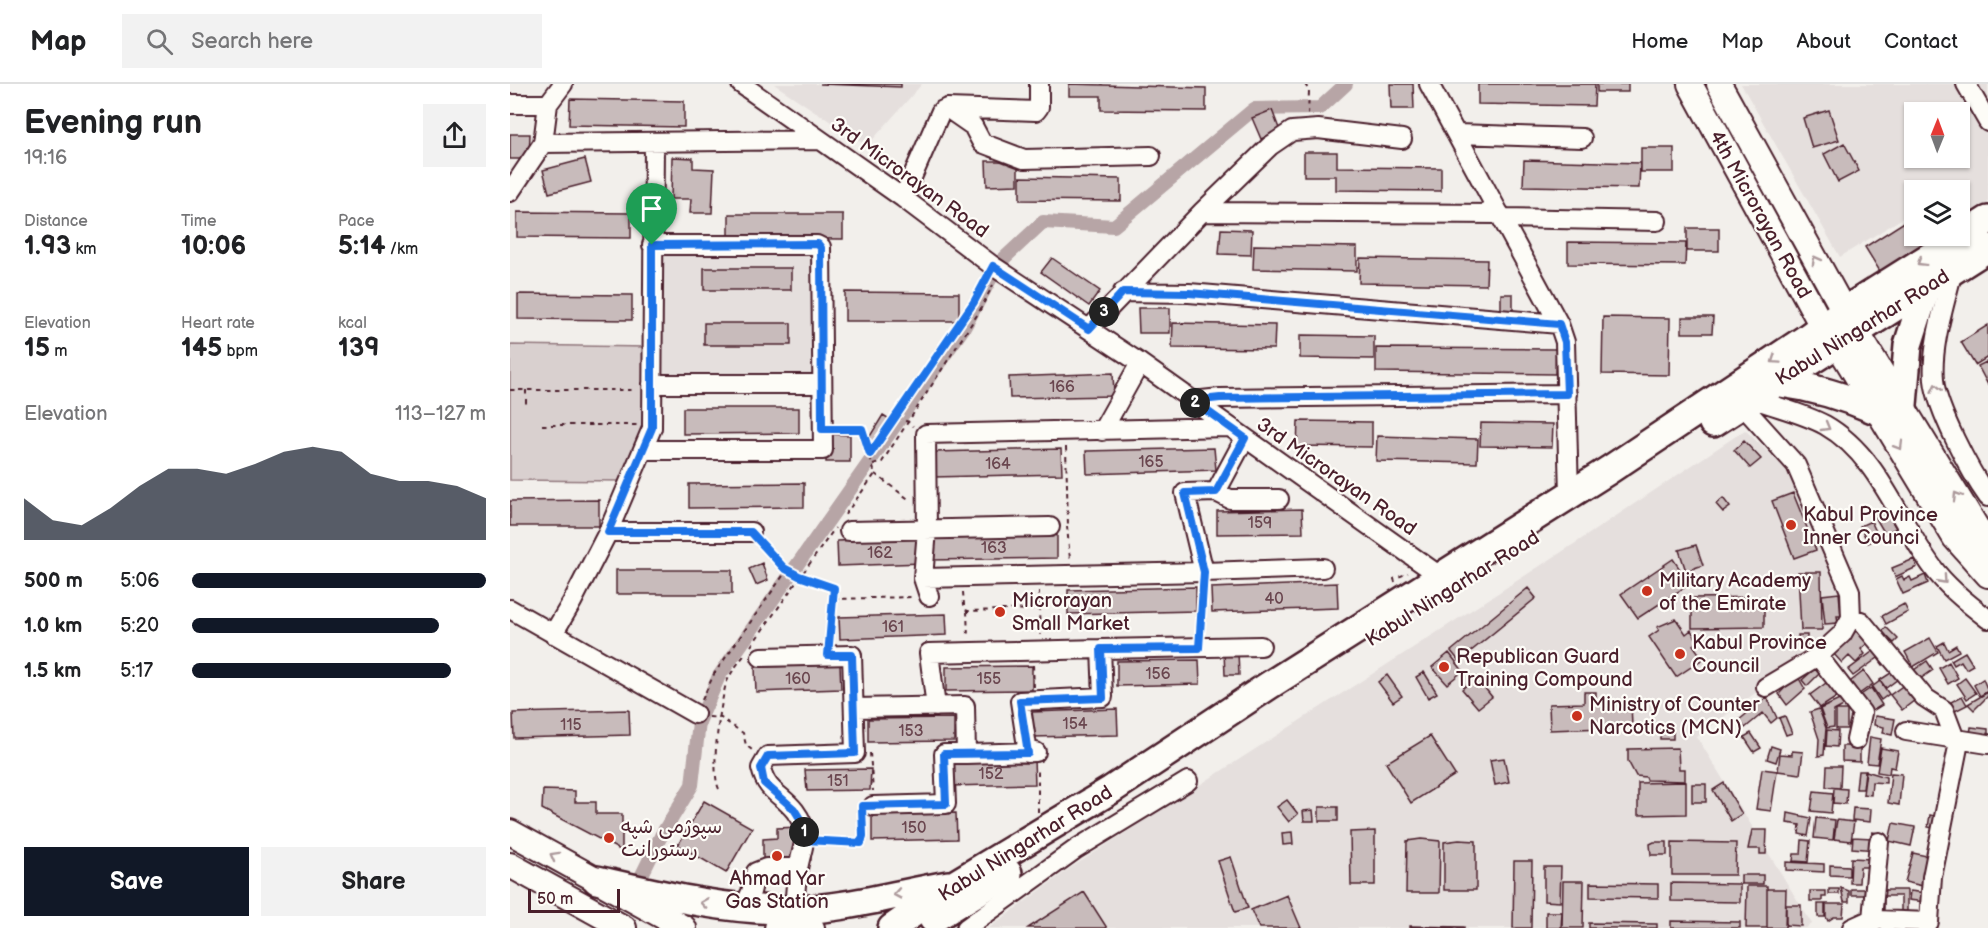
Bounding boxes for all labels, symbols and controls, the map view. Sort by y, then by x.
search box [122,14,542,68]
text: Map [30,25,86,58]
icon: search [143,25,176,58]
text: Search here [191,28,313,55]
text: Home [1631,29,1688,54]
text: Map [1721,29,1763,54]
text: About [1796,29,1851,54]
text: Contact [1884,29,1958,54]
north arrow [1904,102,1970,168]
map controls [1904,102,1970,246]
text: Evening run [24,103,202,143]
button: share [423,104,486,167]
street label: 3rd Microrayan Road [826,112,993,243]
street label: 4th Microrayan Road [1704,126,1816,303]
text: 19:16 [24,146,67,170]
button: layers [1904,180,1970,246]
pin [626,183,677,245]
icon: arrive [635,192,668,225]
text: Distance [24,212,88,231]
text: Time [181,212,216,231]
text: Pace [338,212,374,231]
text: 1.93 [24,231,71,262]
text: 10:06 [181,231,246,262]
text: 5:14 [338,231,386,262]
text: km [71,240,97,259]
text: /km [386,240,418,259]
one-way arrow [1812,255,1823,266]
one-way arrow [1917,255,1927,267]
street label: Kabul Ningarhar Road [1771,265,1954,391]
pin: 3 [1089,297,1119,327]
text: 3 [1099,302,1109,321]
text: Elevation [24,314,91,333]
text: Heart rate [181,314,255,333]
text: kcal [338,314,367,333]
text: 15 [24,333,50,364]
text: 145 [181,333,222,364]
text: 139 [338,333,379,364]
text: m [50,342,68,361]
text: bpm [222,342,258,361]
one-way arrow [1771,353,1782,364]
house number: 166 [1049,378,1075,397]
one-way arrow [1931,383,1944,393]
pin: 2 [1180,388,1210,418]
text: 2 [1190,393,1200,412]
text: Elevation [24,402,107,426]
text: 113–127 m [395,402,486,426]
street label: 3rd Microrayan Road [1252,413,1421,541]
one-way arrow [1820,420,1830,431]
one-way arrow [1892,440,1904,450]
house number: 165 [1138,453,1164,472]
house number: 164 [985,455,1011,474]
one-way arrow [1953,492,1965,502]
place label: Kabul Province Inner Counci [1803,503,1938,550]
house number: 159 [1248,514,1272,533]
marker: Kabul Province Inner Counci [1784,518,1798,532]
street label: Kabul Ningarhar Road [1361,526,1544,652]
house number: 163 [981,539,1007,558]
house number: 162 [867,544,893,563]
text: 500 m [24,569,83,593]
text: 5:06 [120,569,159,593]
place label: Military Academy of the Emirate [1659,569,1811,616]
one-way arrow [1936,573,1947,584]
marker: Military Academy of the Emirate [1640,584,1654,598]
place label: Microrayan Small Market [1012,589,1130,636]
house number: 40 [1264,590,1284,609]
marker: Microrayan Small Market [993,605,1007,619]
text: 1.0 km [24,614,82,638]
text: 5:20 [120,614,159,638]
house number: 161 [882,618,904,637]
place label: Kabul Province Council [1692,631,1827,678]
place label: Republican Guard Training Compound [1456,645,1633,692]
marker: Kabul Province Council [1673,647,1687,661]
text: 1.5 km [24,659,81,683]
text: 5:17 [120,659,153,683]
marker: Republican Guard Training Compound [1437,660,1451,674]
house number: 156 [1145,665,1171,684]
house number: 160 [785,670,811,689]
house number: 155 [977,670,1001,689]
place label: Ministry of Counter Narcotics (MCN) [1589,693,1760,740]
marker: Ministry of Counter Narcotics (MCN) [1570,709,1584,723]
house number: 154 [1062,715,1088,734]
house number: 115 [560,716,582,735]
house number: 153 [898,722,924,741]
house number: 152 [979,765,1004,784]
house number: 151 [827,772,849,791]
street label: Kabul Ningarhar Road [934,781,1117,907]
place label: سپوژمی شپه رستورانت [621,815,722,862]
pin: 1 [789,817,819,847]
house number: 150 [902,819,926,838]
text: 1 [801,822,807,841]
marker: سپوژمی شپه رستورانت [602,831,616,845]
button: Save [24,847,249,916]
button: Share [261,847,486,916]
marker: Ahmad Yar Gas Station [770,849,784,863]
one-way arrow [549,852,560,863]
place label: Ahmad Yar Gas Station [725,867,829,914]
scale bar [528,886,620,914]
one-way arrow [893,887,903,900]
text: 50 m [537,890,573,909]
one-way arrow [699,898,709,910]

